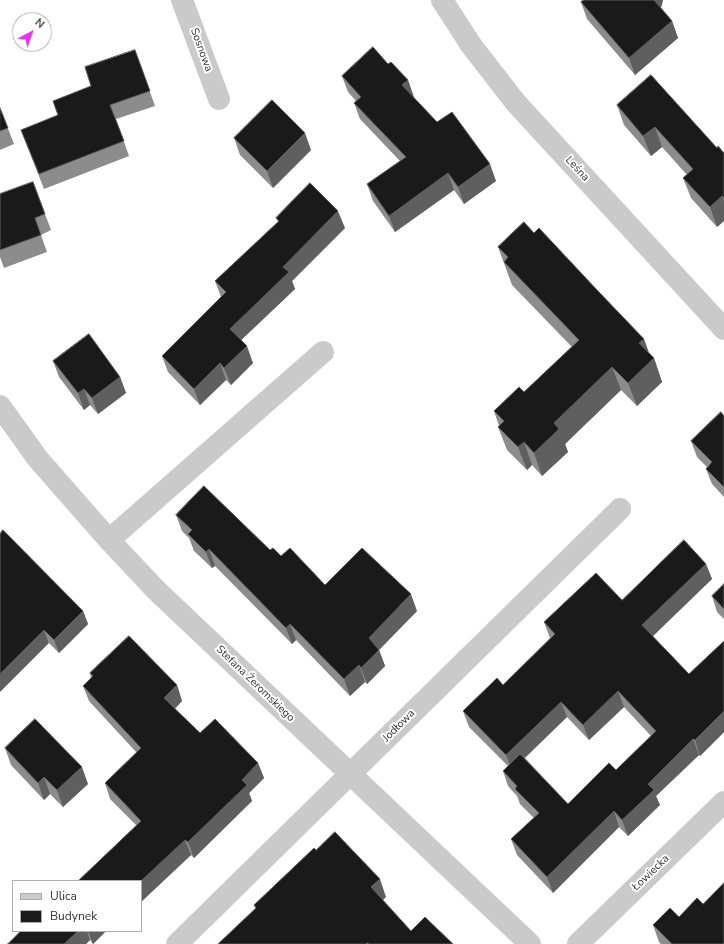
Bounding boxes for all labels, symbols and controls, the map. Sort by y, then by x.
north arrow [12,12,52,52]
text: N [32,15,48,32]
street label: Sosnowa [187,26,215,74]
street label: Leśna [562,154,592,184]
street label: Stefana Żeromskiego [213,643,297,725]
street label: Jodłowa [380,707,418,745]
street label: Łowiecka [630,852,672,894]
legend [12,880,142,932]
text: Ulica [50,888,77,904]
text: Budynek [50,908,97,924]

